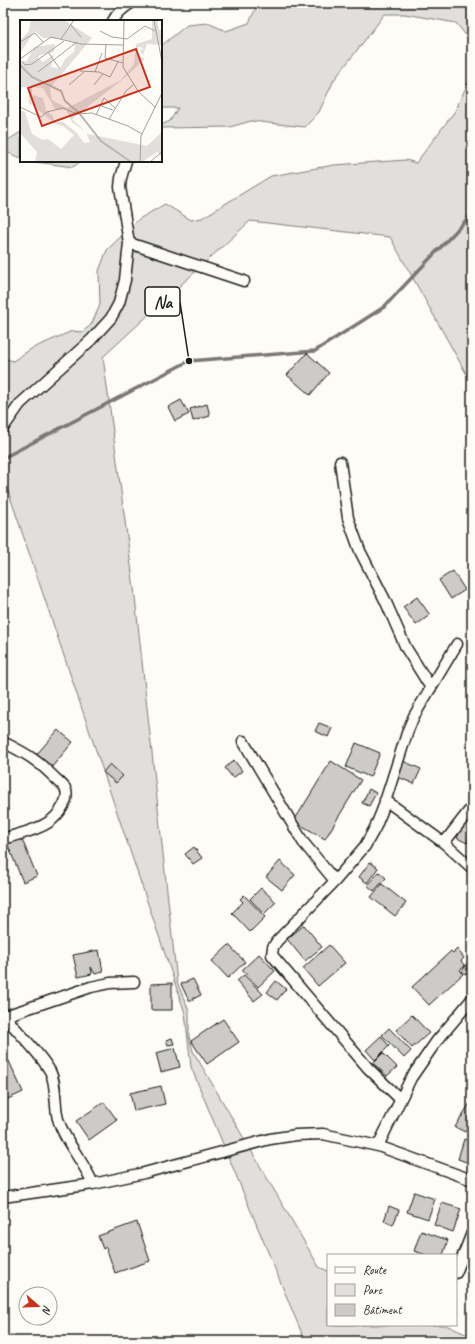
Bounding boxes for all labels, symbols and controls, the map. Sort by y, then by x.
inset map [20,20,162,162]
callout: Na [145,287,180,316]
text: Na [154,292,173,313]
legend [327,1254,457,1326]
text: Route [363,1262,387,1278]
text: Parc [363,1282,383,1298]
north arrow [18,1286,58,1326]
text: Bâtiment [363,1302,402,1318]
text: N [39,1304,55,1317]

